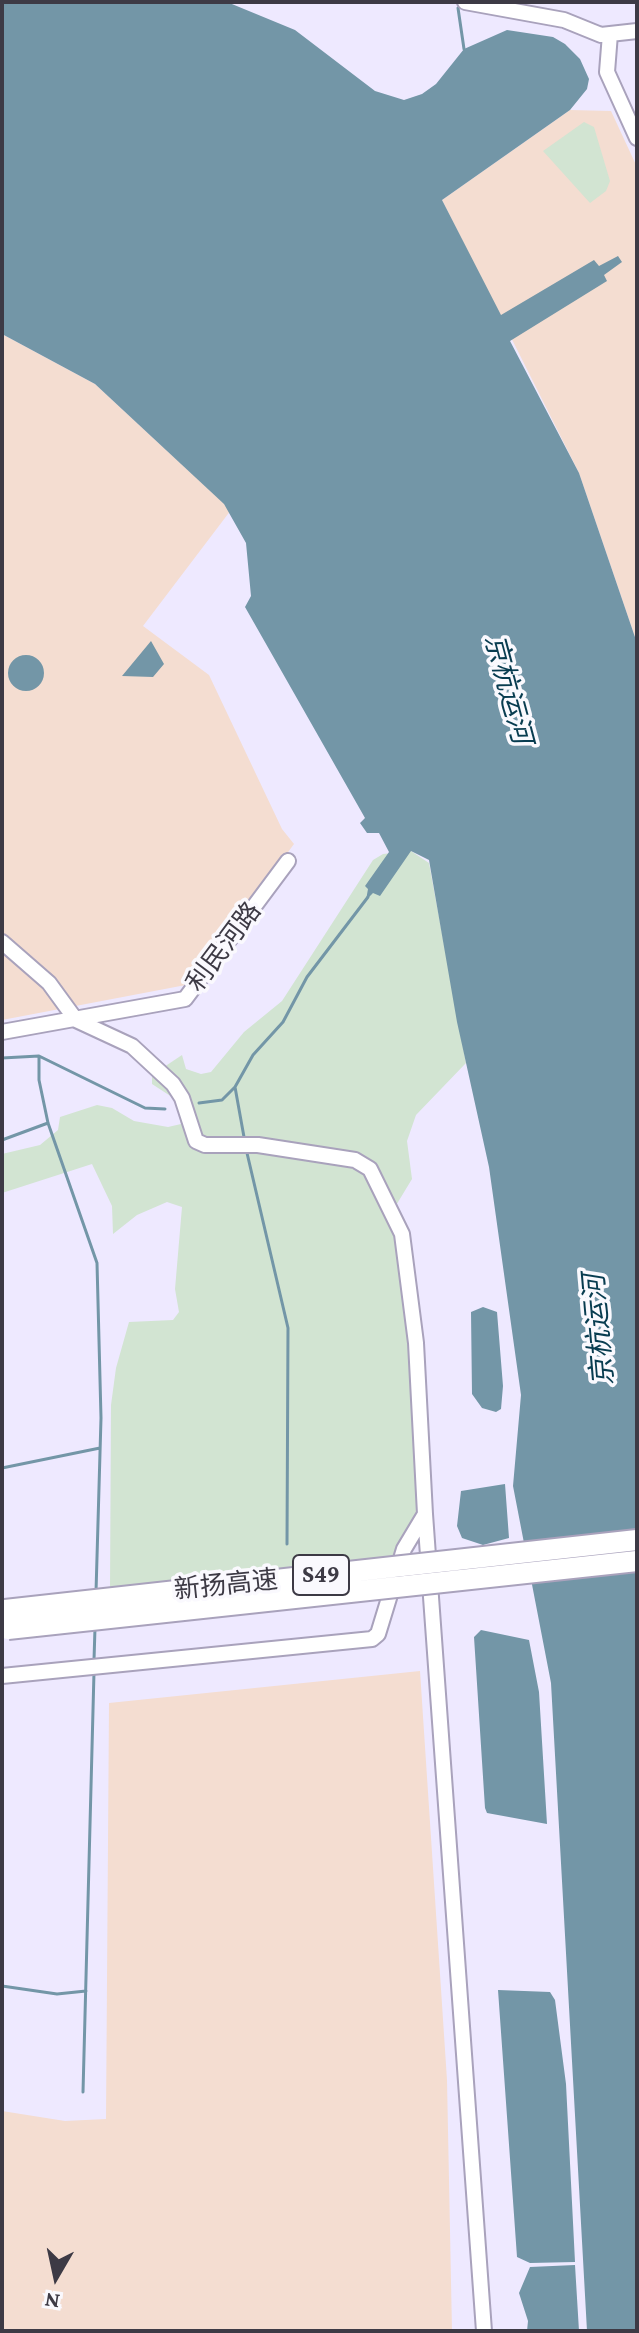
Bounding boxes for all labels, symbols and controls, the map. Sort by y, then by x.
water label: 京杭运河 [477,631,539,747]
street label: 利民河路 [180,896,268,998]
water label: 京杭运河 [577,1273,621,1387]
road number: S49 [293,1555,349,1595]
street label: 新扬高速 [173,1564,279,1606]
north arrow [16,2237,96,2317]
text: N [43,2288,62,2315]

